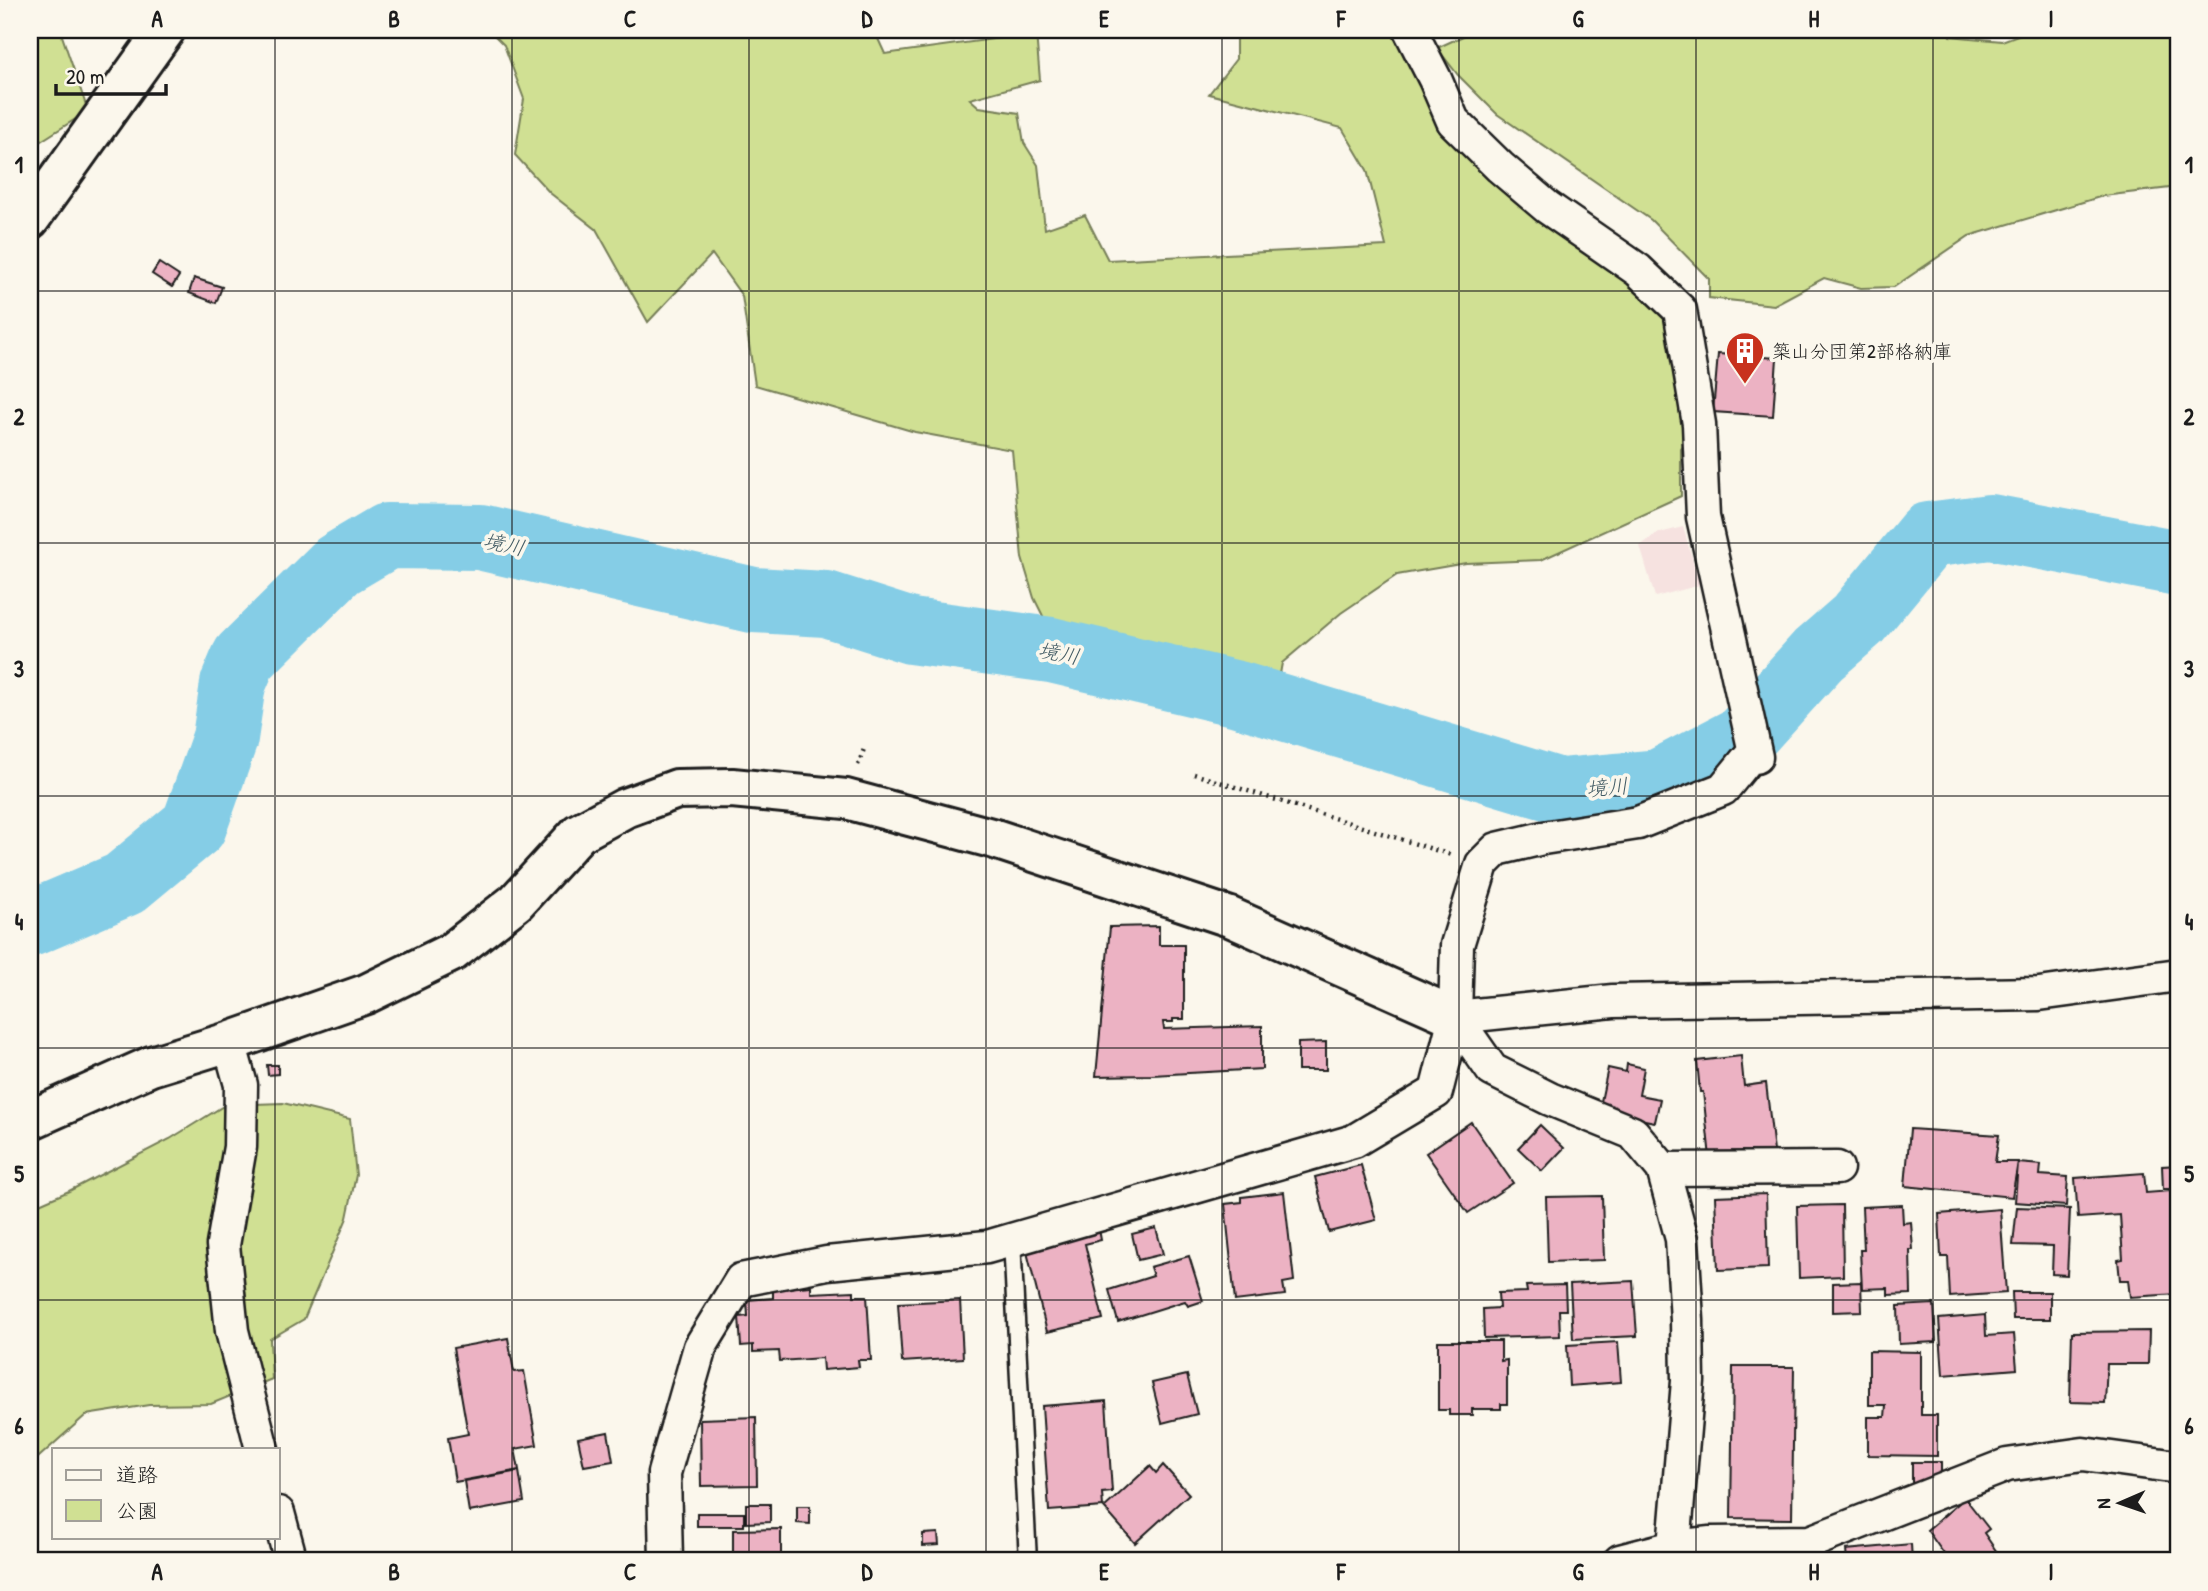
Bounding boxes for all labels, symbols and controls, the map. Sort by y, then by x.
text: A [151,3,163,34]
text: B [388,3,400,34]
text: C [624,3,636,34]
text: D [862,3,874,34]
text: E [1099,3,1110,34]
text: F [1336,3,1347,34]
text: G [1572,3,1584,34]
text: H [1809,3,1820,34]
text: I [2048,3,2054,34]
scale bar [56,52,166,96]
text: 20 m [66,62,104,91]
text: 1 [15,149,23,180]
text: 1 [2185,149,2193,180]
building icon: 築山分団第2部格納庫 [1724,330,1766,385]
place label: 築山分団第2部格納庫 [1772,338,1952,364]
text: 2 [14,401,25,432]
text: 2 [2184,401,2195,432]
water label: 境川 [480,525,528,563]
water label: 境川 [1036,635,1082,671]
text: 3 [14,653,24,684]
text: 3 [2184,653,2194,684]
water label: 境川 [1585,771,1629,803]
text: 4 [15,906,24,937]
text: 4 [2185,906,2194,937]
text: 5 [14,1158,24,1189]
text: 5 [2184,1158,2194,1189]
text: 6 [14,1410,24,1441]
text: 6 [2184,1410,2194,1441]
legend [52,1448,280,1538]
text: 道路 [116,1460,158,1489]
north arrow [2086,1468,2156,1538]
text: 公園 [116,1496,158,1525]
text: N [2090,1498,2116,1509]
text: A [151,1556,163,1587]
text: B [388,1556,400,1587]
text: C [624,1556,636,1587]
text: D [862,1556,874,1587]
text: E [1099,1556,1110,1587]
text: F [1336,1556,1347,1587]
text: G [1572,1556,1584,1587]
text: H [1809,1556,1820,1587]
text: I [2048,1556,2054,1587]

